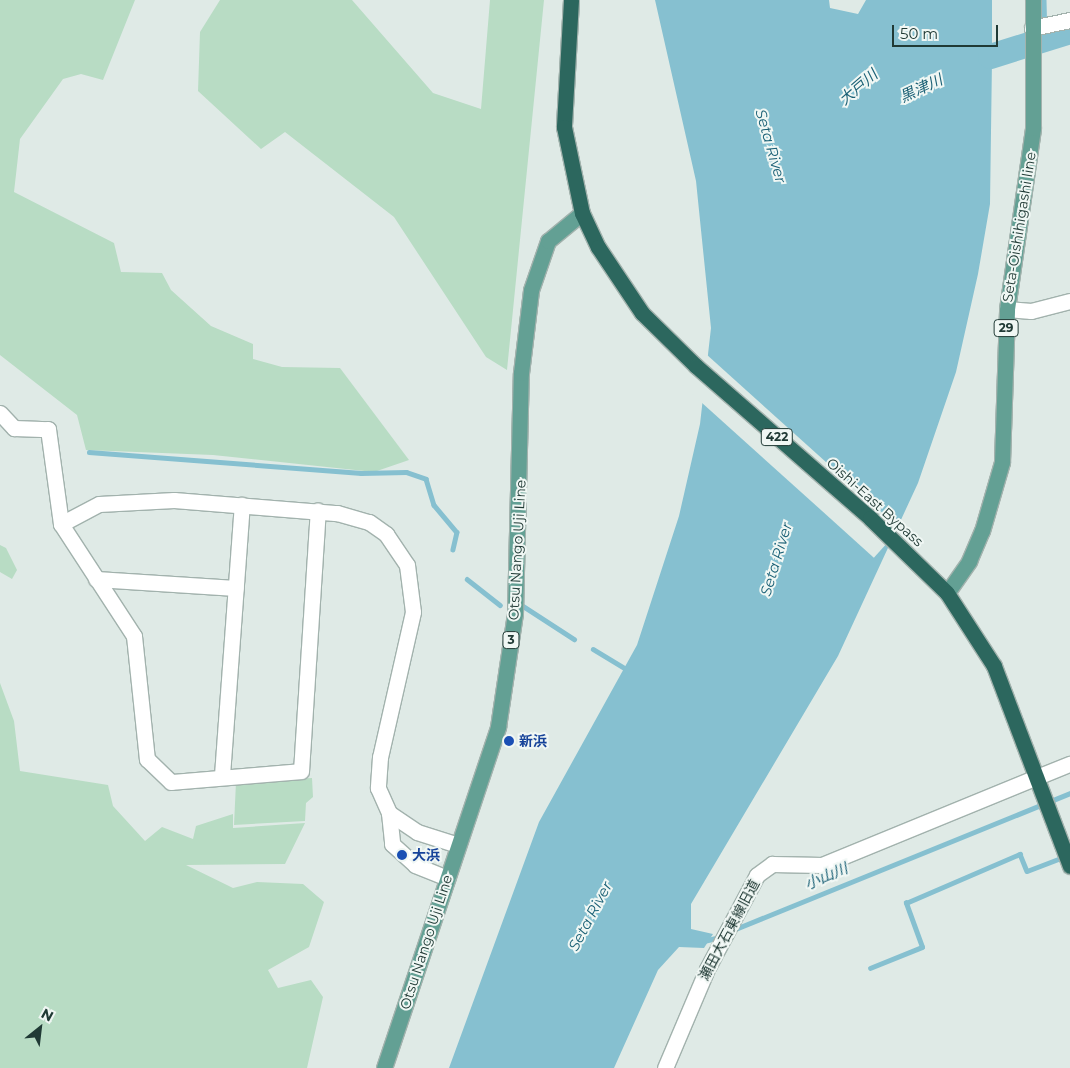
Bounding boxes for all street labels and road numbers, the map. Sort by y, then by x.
street label: Seta-Oishihigashi line [999,151,1039,303]
road number: 29 [994,318,1018,338]
road number: 422 [761,428,793,447]
street label: Oishi-East Bypass [823,454,927,550]
street label: Otsu Nango Uji Line [505,479,529,621]
road number: 3 [502,630,520,650]
street label: Otsu Nango Uji Line [396,872,456,1012]
street label: 瀬田大石東線旧道 [695,877,763,983]

